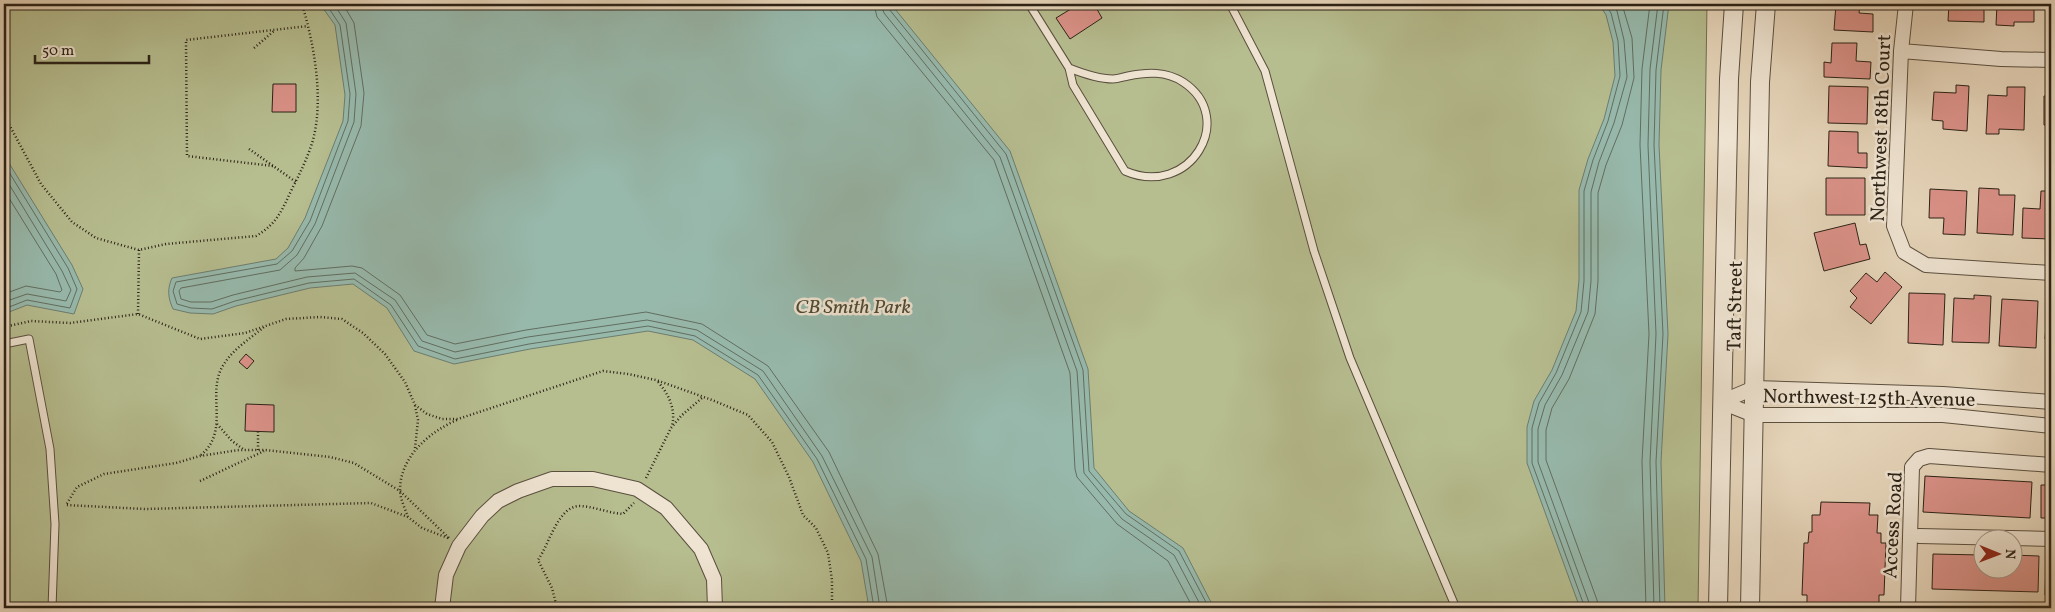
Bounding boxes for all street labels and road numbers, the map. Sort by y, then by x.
street label: Northwest 18th Court [1865,34,1899,222]
street label: Taft Street [1721,260,1751,352]
street label: Northwest 125th Avenue [1762,383,1976,415]
street label: Access Road [1877,471,1911,579]

